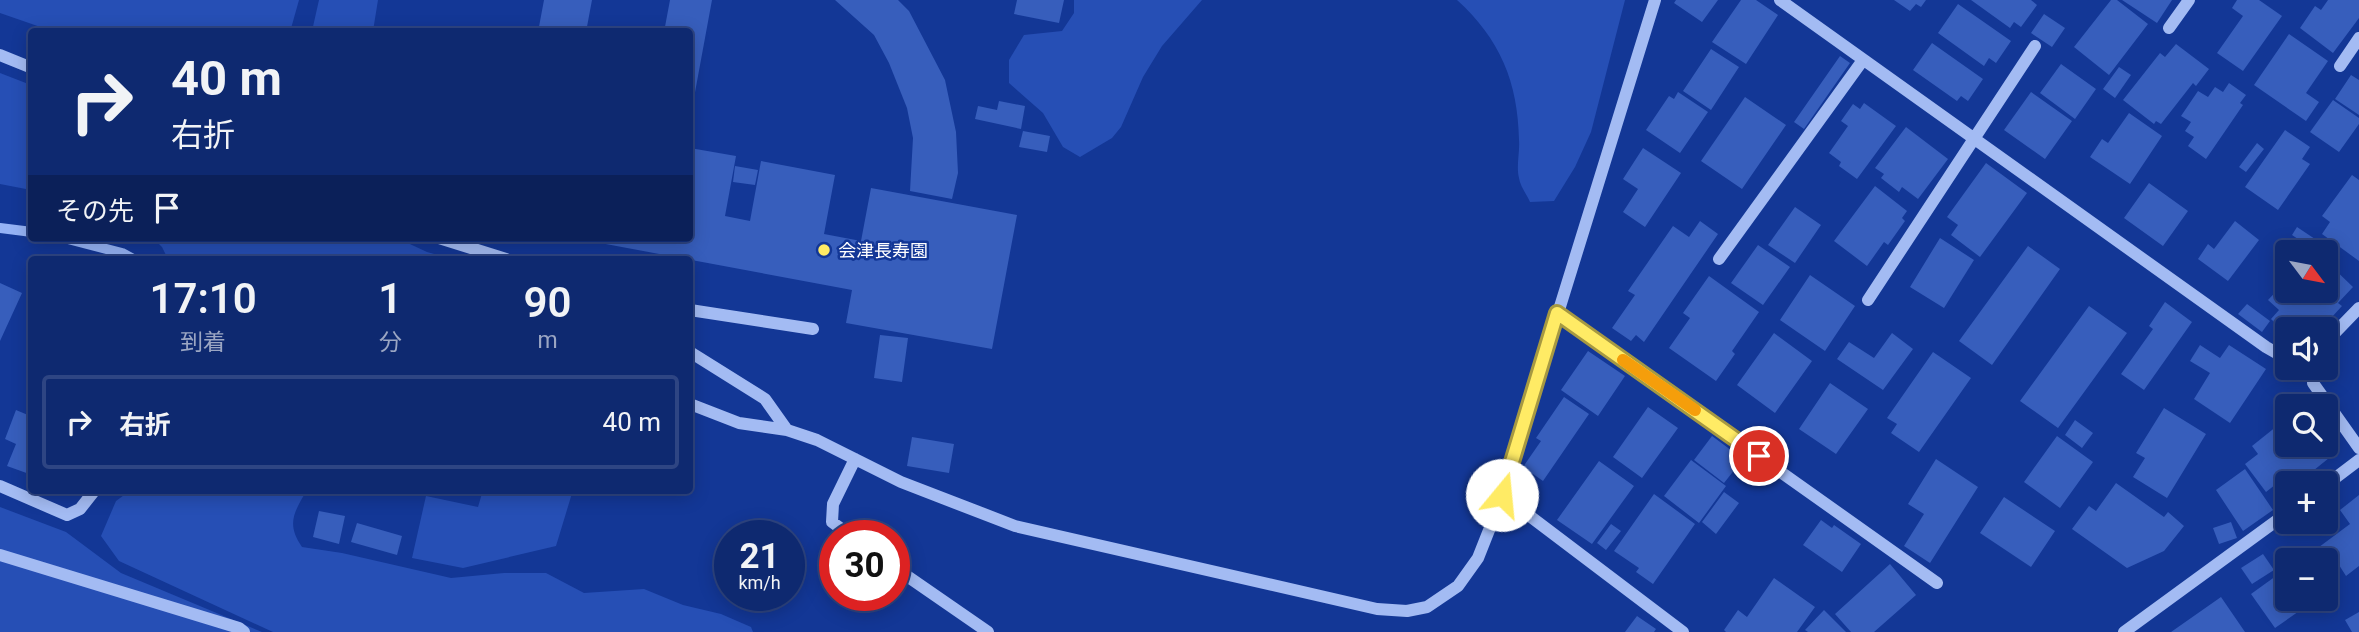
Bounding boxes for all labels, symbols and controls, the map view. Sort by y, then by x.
text: 40 m [171,50,282,107]
icon: right [56,56,147,147]
text: 右折 [171,116,235,154]
icon: arrive [148,189,186,227]
text: その先 [56,196,134,226]
place label: 会津長寿園 [838,240,928,261]
north arrow [2275,240,2338,303]
map controls [2275,240,2338,611]
marker: 会津長寿園 [816,242,832,258]
text: 17:10 [149,274,257,323]
text: 1 [378,274,402,323]
text: 90 [524,278,572,327]
button: sound [2275,317,2338,380]
text: m [538,327,558,354]
text: 到着 [180,329,226,356]
text: 分 [379,329,402,356]
button: search [2275,394,2338,457]
icon: right [60,403,98,441]
text: 40 m [603,407,661,437]
text: 右折 [119,410,171,440]
pin [1729,426,1789,486]
icon: arrive [1740,437,1778,475]
position arrow [1465,458,1539,532]
button: + [2275,471,2338,534]
speed limit sign: 30 [819,520,910,611]
text: 21 [739,536,780,577]
button: − [2275,548,2338,611]
text: km/h [738,572,781,593]

